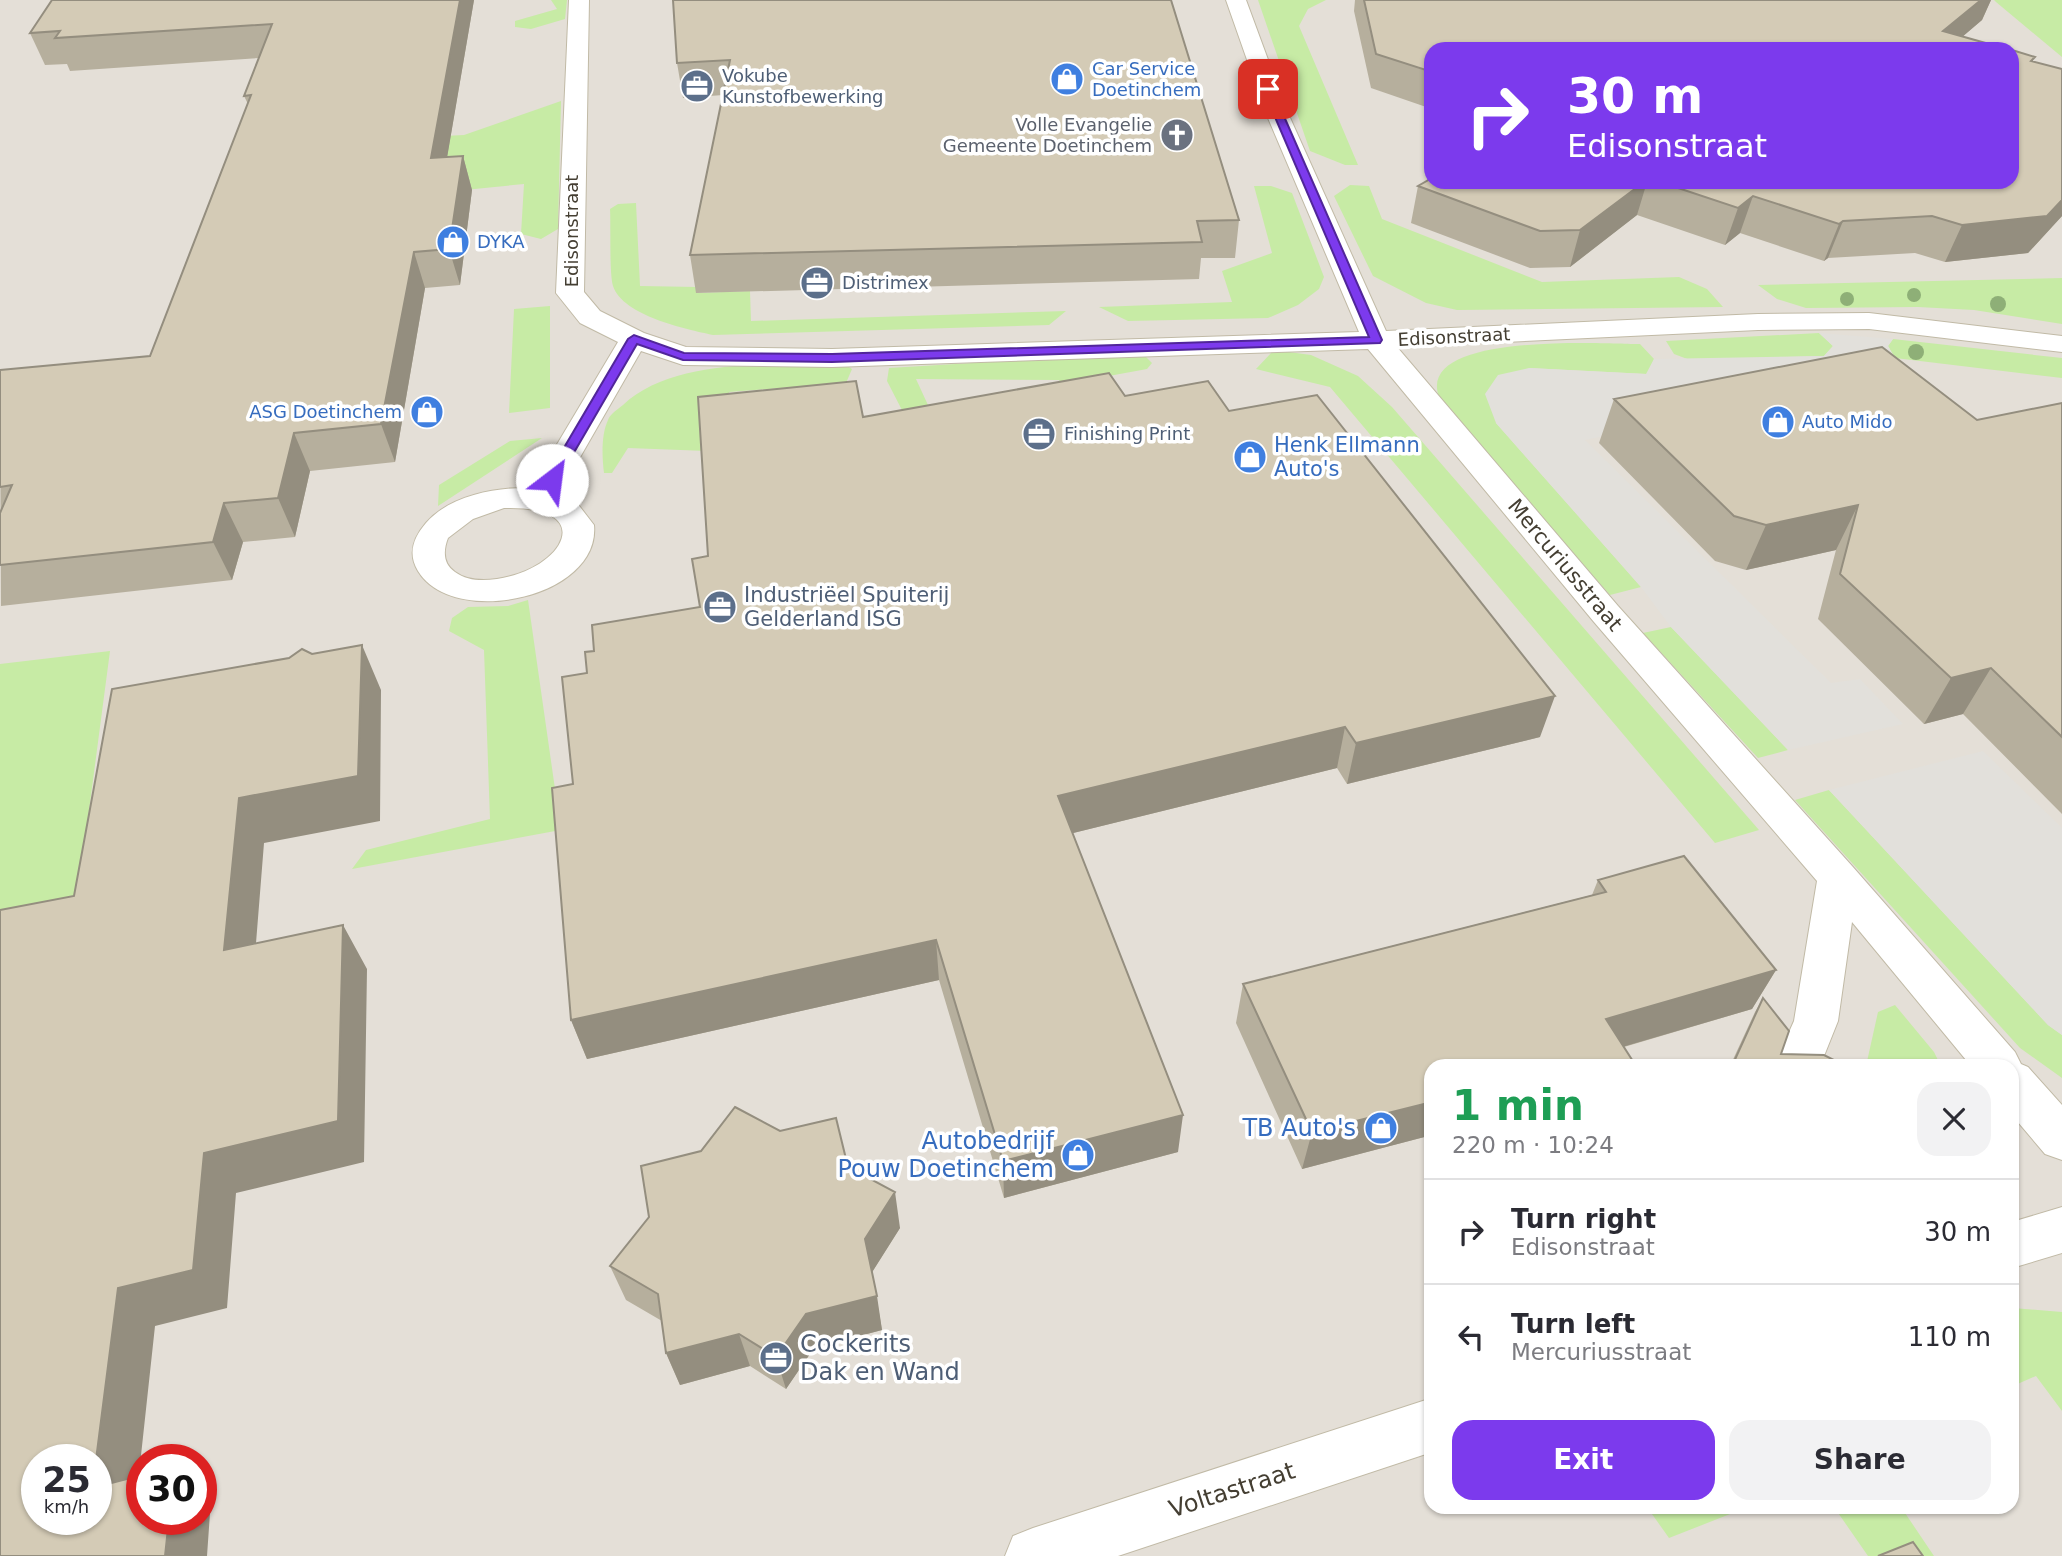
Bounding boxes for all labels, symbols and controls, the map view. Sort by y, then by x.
place label: Car Service Doetinchem [1092,58,1201,100]
pin [1238,59,1298,119]
shop icon: Car Service Doetinchem [1048,60,1086,98]
place label: Vokube Kunstofbewerking [722,65,883,107]
office icon: Vokube Kunstofbewerking [678,67,716,105]
text: 30 m [1567,68,1703,125]
icon: arrive [1249,70,1287,108]
icon: right [1452,70,1543,161]
place label: Volle Evangelie Gemeente Doetinchem [943,114,1152,156]
church icon: Volle Evangelie Gemeente Doetinchem [1158,116,1196,154]
text: Edisonstraat [1567,127,1767,165]
street label: Edisonstraat [561,175,582,287]
shop icon: DYKA [434,223,472,261]
place label: DYKA [477,231,525,252]
office icon: Distrimex [798,264,836,302]
place label: Distrimex [842,272,929,293]
street label: Edisonstraat [1397,323,1511,350]
shop icon: ASG Doetinchem [408,393,446,431]
place label: ASG Doetinchem [249,401,402,422]
shop icon: Auto Mido [1759,403,1797,441]
place label: Auto Mido [1802,411,1892,432]
office icon: Finishing Print [1020,415,1058,453]
place label: Finishing Print [1064,423,1190,444]
place label: Henk Ellmann Auto's [1274,433,1420,481]
shop icon: Henk Ellmann Auto's [1231,438,1269,476]
position arrow [515,443,589,517]
street label: Mercuriusstraat [1503,494,1627,636]
place label: Industriëel Spuiterij Gelderland ISG [744,583,949,631]
office icon: Industriëel Spuiterij Gelderland ISG [701,588,739,626]
text: 1 min [1452,1081,1584,1130]
button: close [1917,1082,1991,1156]
shop icon: TB Auto's [1362,1109,1400,1147]
place label: TB Auto's [1241,1114,1356,1142]
place label: Autobedrijf Pouw Doetinchem [837,1127,1055,1183]
text: 220 m · 10:24 [1452,1132,1614,1158]
shop icon: Autobedrijf Pouw Doetinchem [1059,1136,1097,1174]
text: Turn right [1511,1204,1656,1234]
icon: right [1452,1213,1490,1251]
text: 30 m [1924,1217,1991,1247]
text: Edisonstraat [1511,1234,1655,1260]
text: Turn left [1511,1309,1635,1339]
icon: left [1452,1318,1490,1356]
text: 110 m [1908,1322,1991,1352]
place label: Cockerits Dak en Wand [800,1330,960,1386]
office icon: Cockerits Dak en Wand [757,1339,795,1377]
text: Mercuriusstraat [1511,1339,1691,1365]
button: Exit [1452,1420,1715,1500]
button: Share [1729,1420,1991,1500]
speed limit sign: 30 [126,1444,217,1535]
street label: Voltastraat [1166,1457,1298,1523]
text: 25 [42,1460,91,1500]
text: km/h [44,1496,89,1517]

